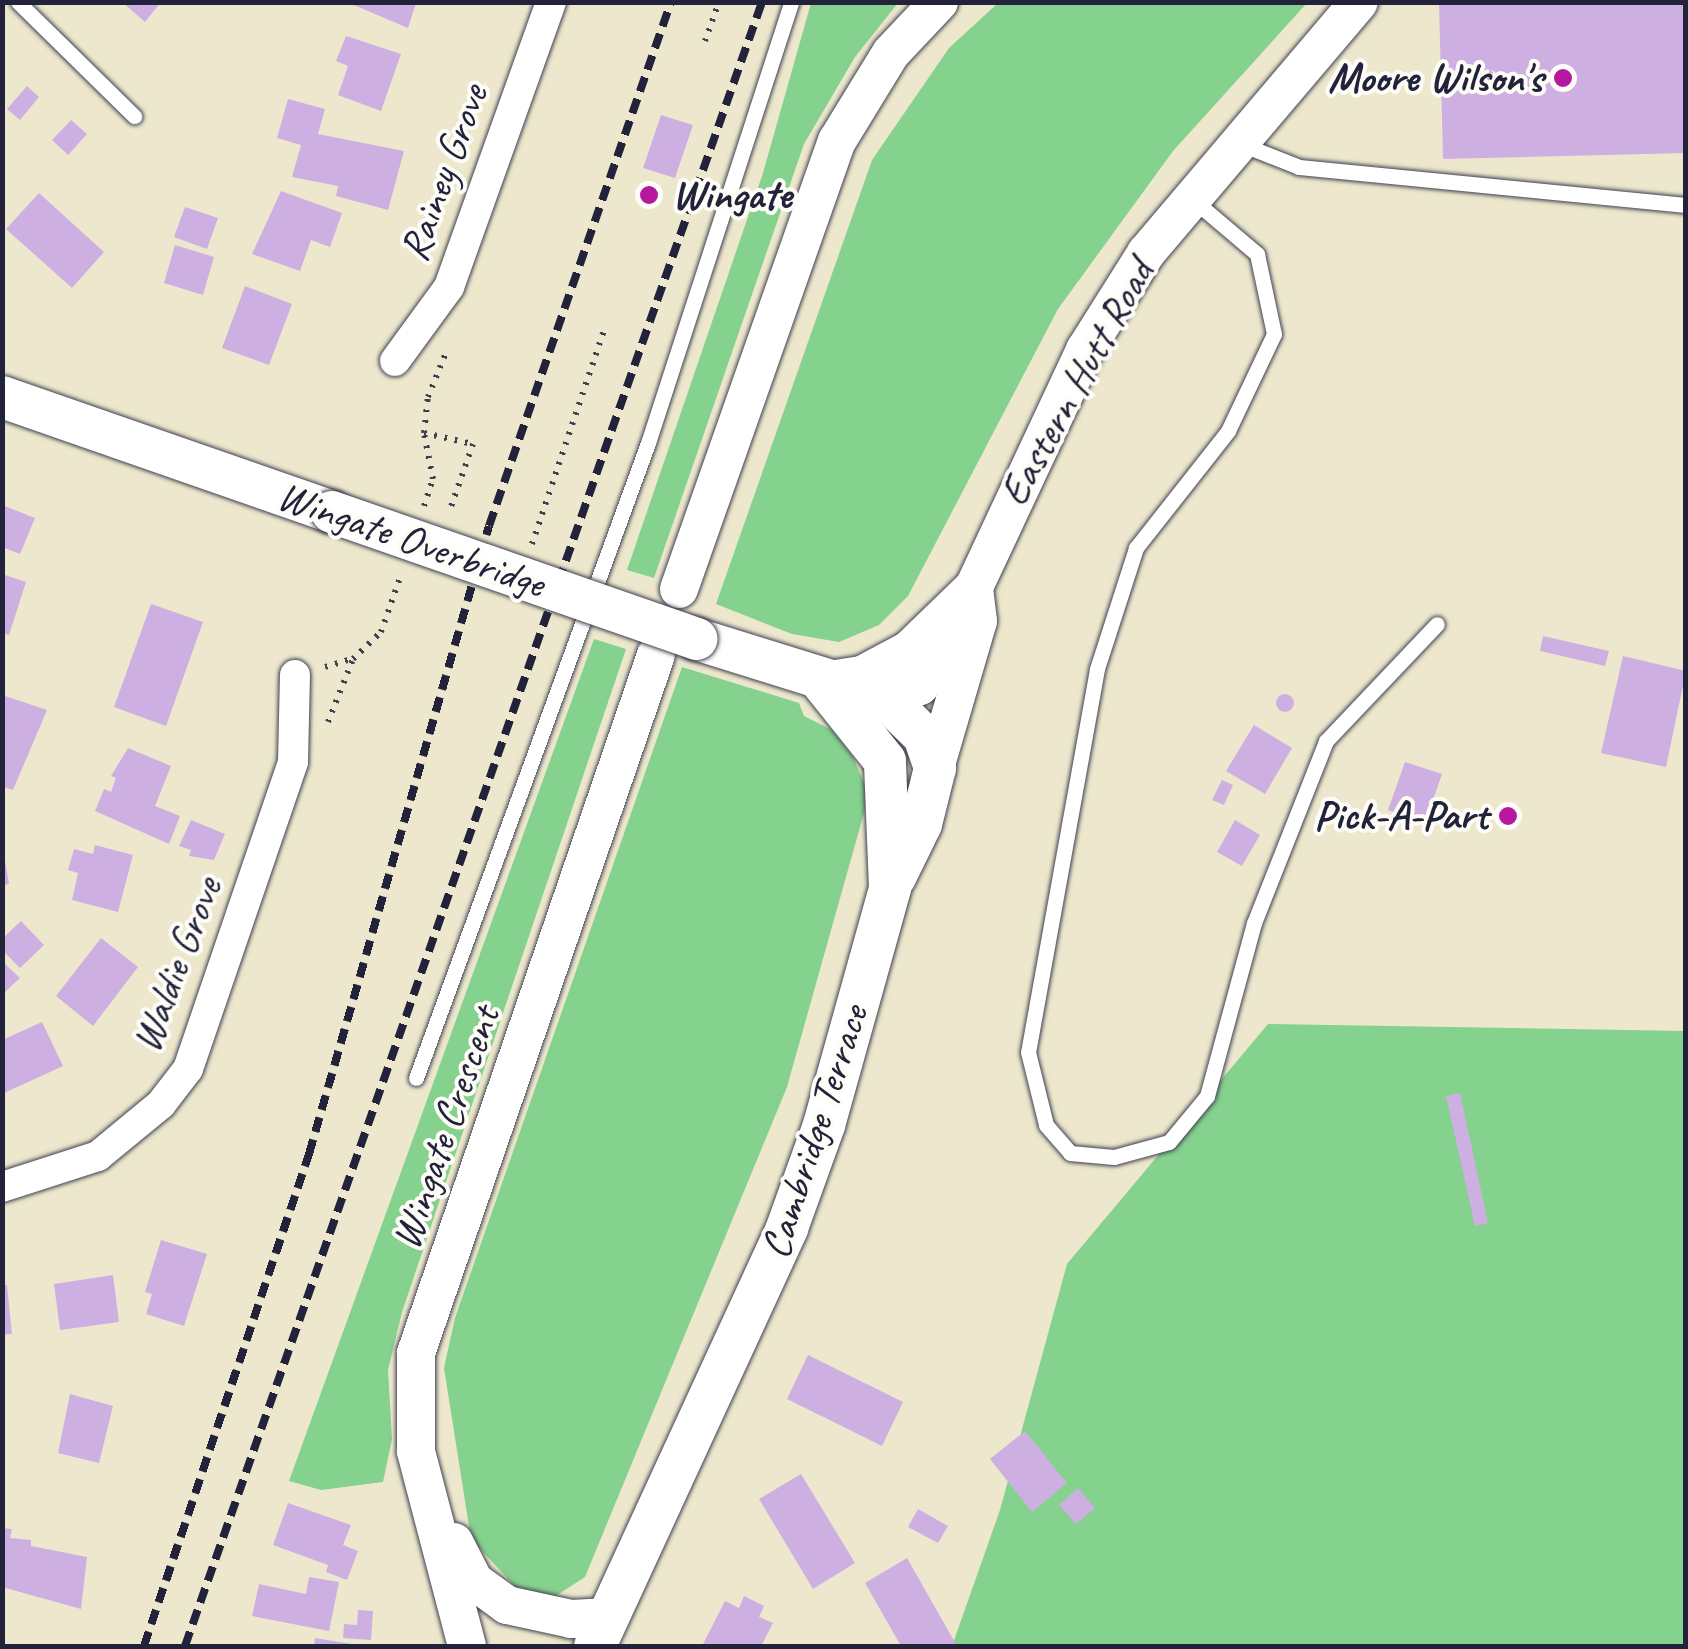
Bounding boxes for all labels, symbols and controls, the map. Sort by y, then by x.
place label: Moore Wilson's [1327,53,1543,103]
marker: Moore Wilson's [1552,67,1574,89]
street label: Rainey Grove [389,78,499,268]
place label: Wingate [672,170,791,220]
marker: Wingate [636,182,662,208]
street label: Eastern Hutt Road [989,251,1165,515]
street label: Wingate Overbridge [271,471,551,609]
place label: Pick-A-Part [1314,791,1488,841]
marker: Pick-A-Part [1497,805,1519,827]
street label: Waldie Grove [121,871,233,1059]
street label: Cambridge Terrace [750,999,880,1265]
street label: Wingate Crescent [381,1000,511,1256]

